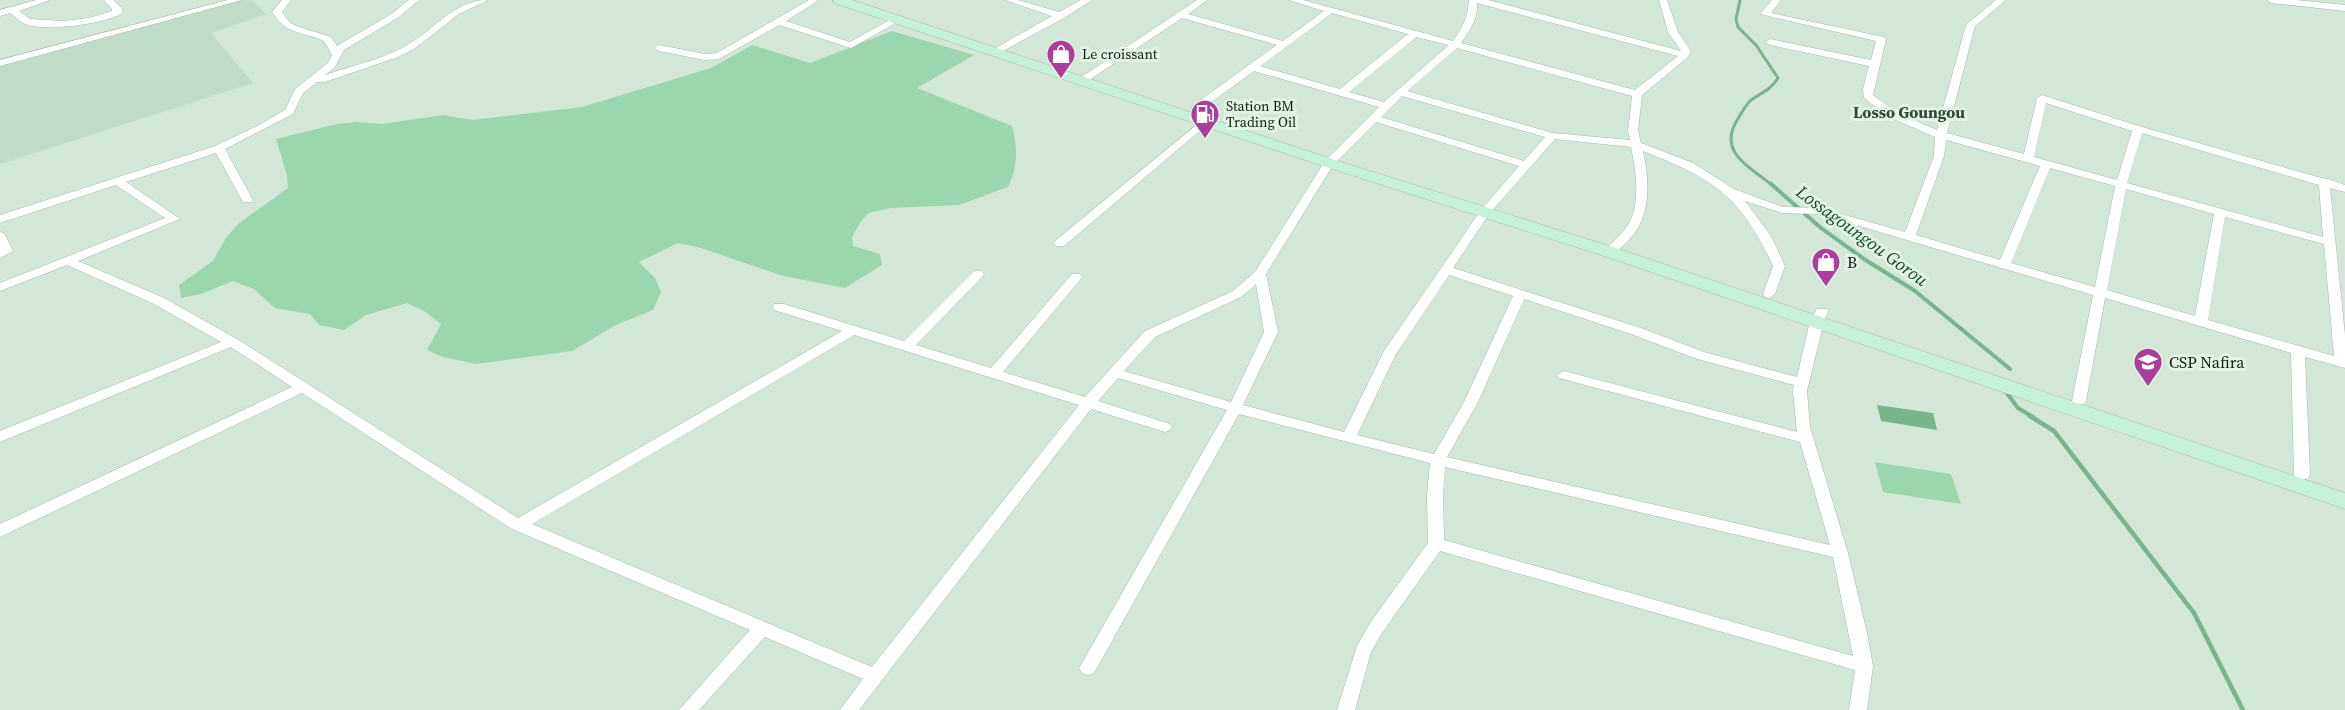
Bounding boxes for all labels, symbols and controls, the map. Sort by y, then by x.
shop icon: Le croissant [1045,38,1077,80]
place label: Le croissant [1082,44,1158,64]
place label: Station BM Trading Oil [1226,96,1296,132]
fuel station icon: Station BM Trading Oil [1189,98,1221,140]
district label: Losso Goungou [1853,101,1965,123]
water label: Lossagoungou Gorou [1790,179,1934,292]
shop icon: B [1810,246,1842,288]
place label: B [1847,251,1857,273]
school or university icon: CSP Nafira [2132,346,2164,388]
place label: CSP Nafira [2169,351,2245,373]

